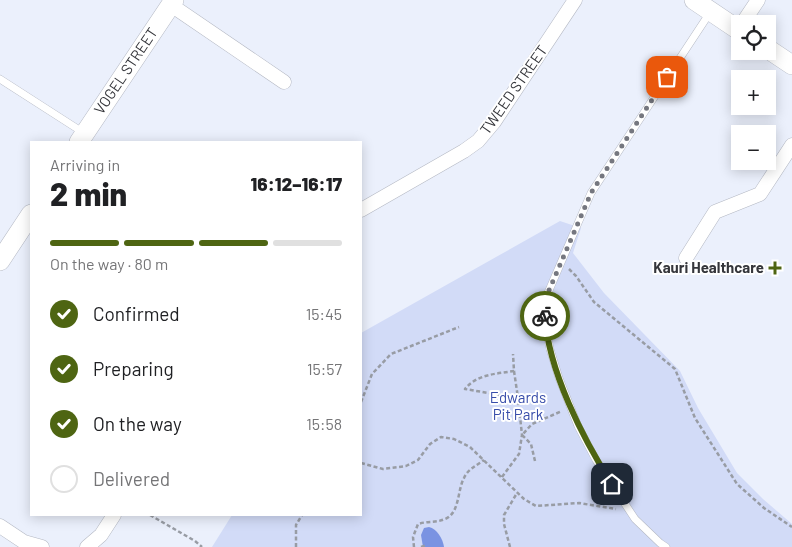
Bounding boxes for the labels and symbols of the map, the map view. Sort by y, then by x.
street label: VOGEL STREET [90,24,161,117]
street label: TWEED STREET [476,41,551,137]
pin [646,56,688,98]
place label: Kauri Healthcare [653,258,764,276]
marker: Kauri Healthcare [768,261,782,275]
courier [520,291,570,341]
park label: Edwards Pit Park [490,388,546,423]
pin [591,463,633,505]

